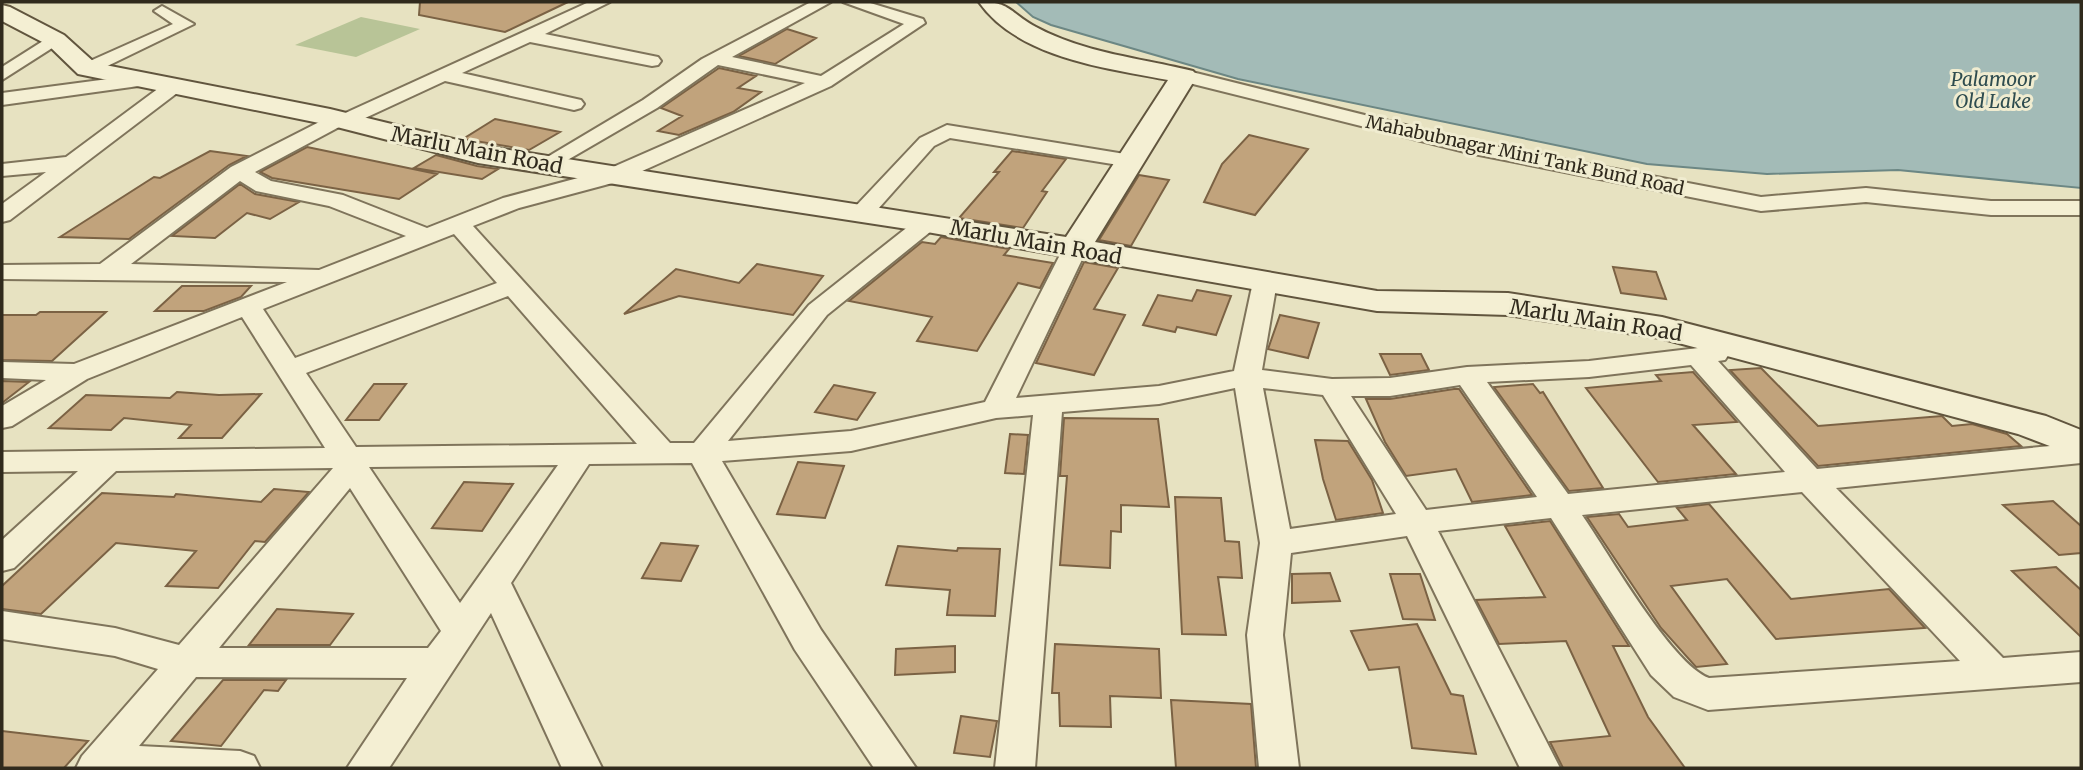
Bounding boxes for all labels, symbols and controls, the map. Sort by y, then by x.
water label: Palamoor Old Lake [1951,67,2036,113]
street label: Mahabubnagar Mini Tank Bund Road [1364,110,1686,200]
street label: Marlu Main Road [389,120,565,180]
street label: Marlu Main Road [948,214,1124,270]
street label: Marlu Main Road [1508,293,1685,347]

